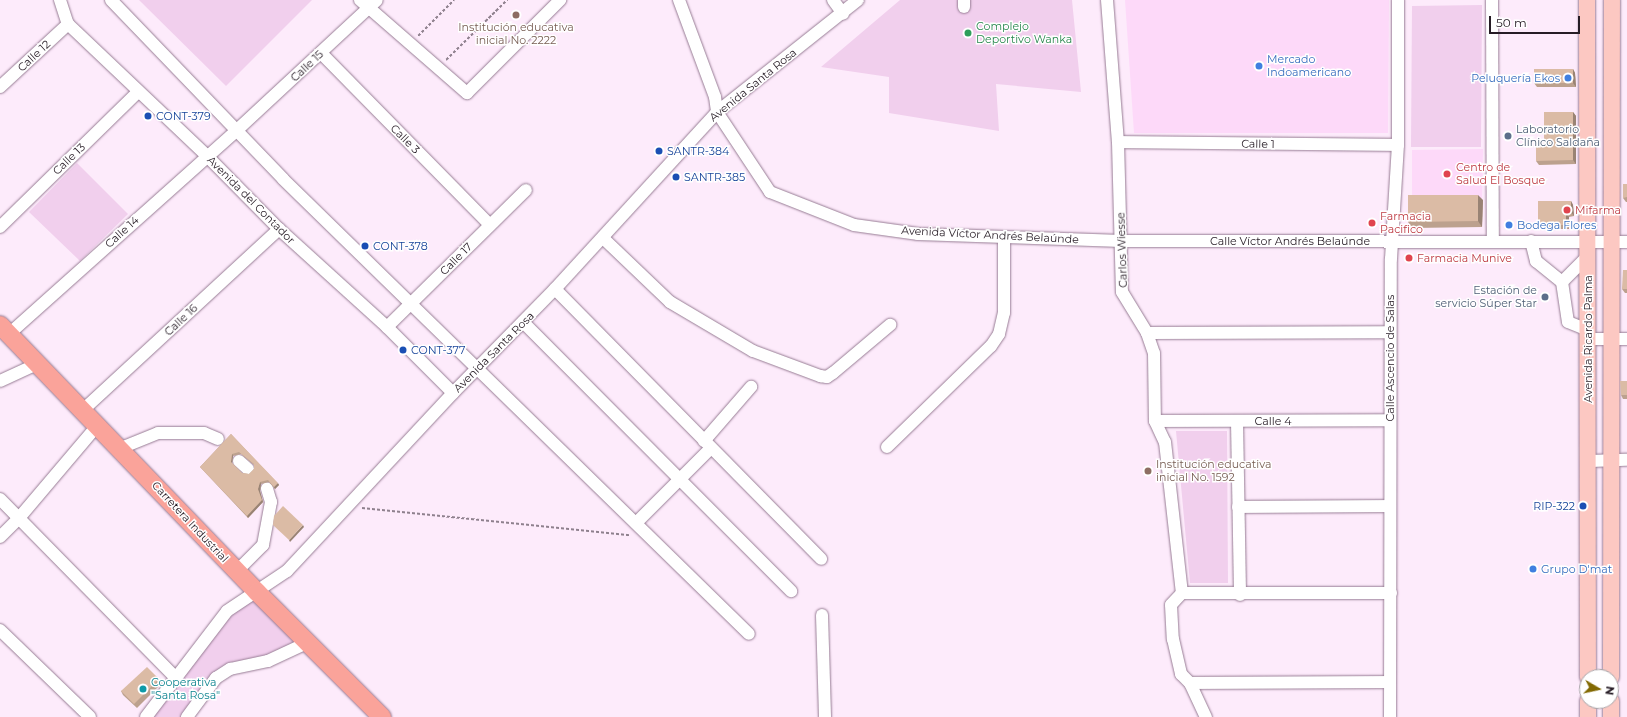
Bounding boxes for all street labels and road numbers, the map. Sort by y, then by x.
street label: Calle 12 [15,38,53,74]
street label: Avenida Santa Rosa [707,46,799,124]
street label: Calle 15 [288,48,326,84]
street label: Calle 3 [388,122,422,156]
street label: Calle 1 [1241,137,1275,151]
street label: Calle 13 [50,140,88,178]
street label: Avenida del Contador [204,153,298,247]
street label: Carlos Wiesse [1114,212,1130,288]
street label: Calle 14 [102,213,142,251]
street label: Avenida Víctor Andrés Belaúnde [901,224,1079,246]
street label: Calle Víctor Andrés Belaúnde [1210,234,1370,248]
street label: Calle 17 [437,240,475,278]
street label: Avenida Ricardo Palma [1581,275,1595,403]
street label: Calle Ascencio de Salas [1383,295,1397,421]
street label: Calle 16 [162,301,200,339]
street label: Avenida Santa Rosa [451,309,537,395]
street label: Calle 4 [1255,414,1291,428]
street label: Carretera Industrial [149,479,231,565]

